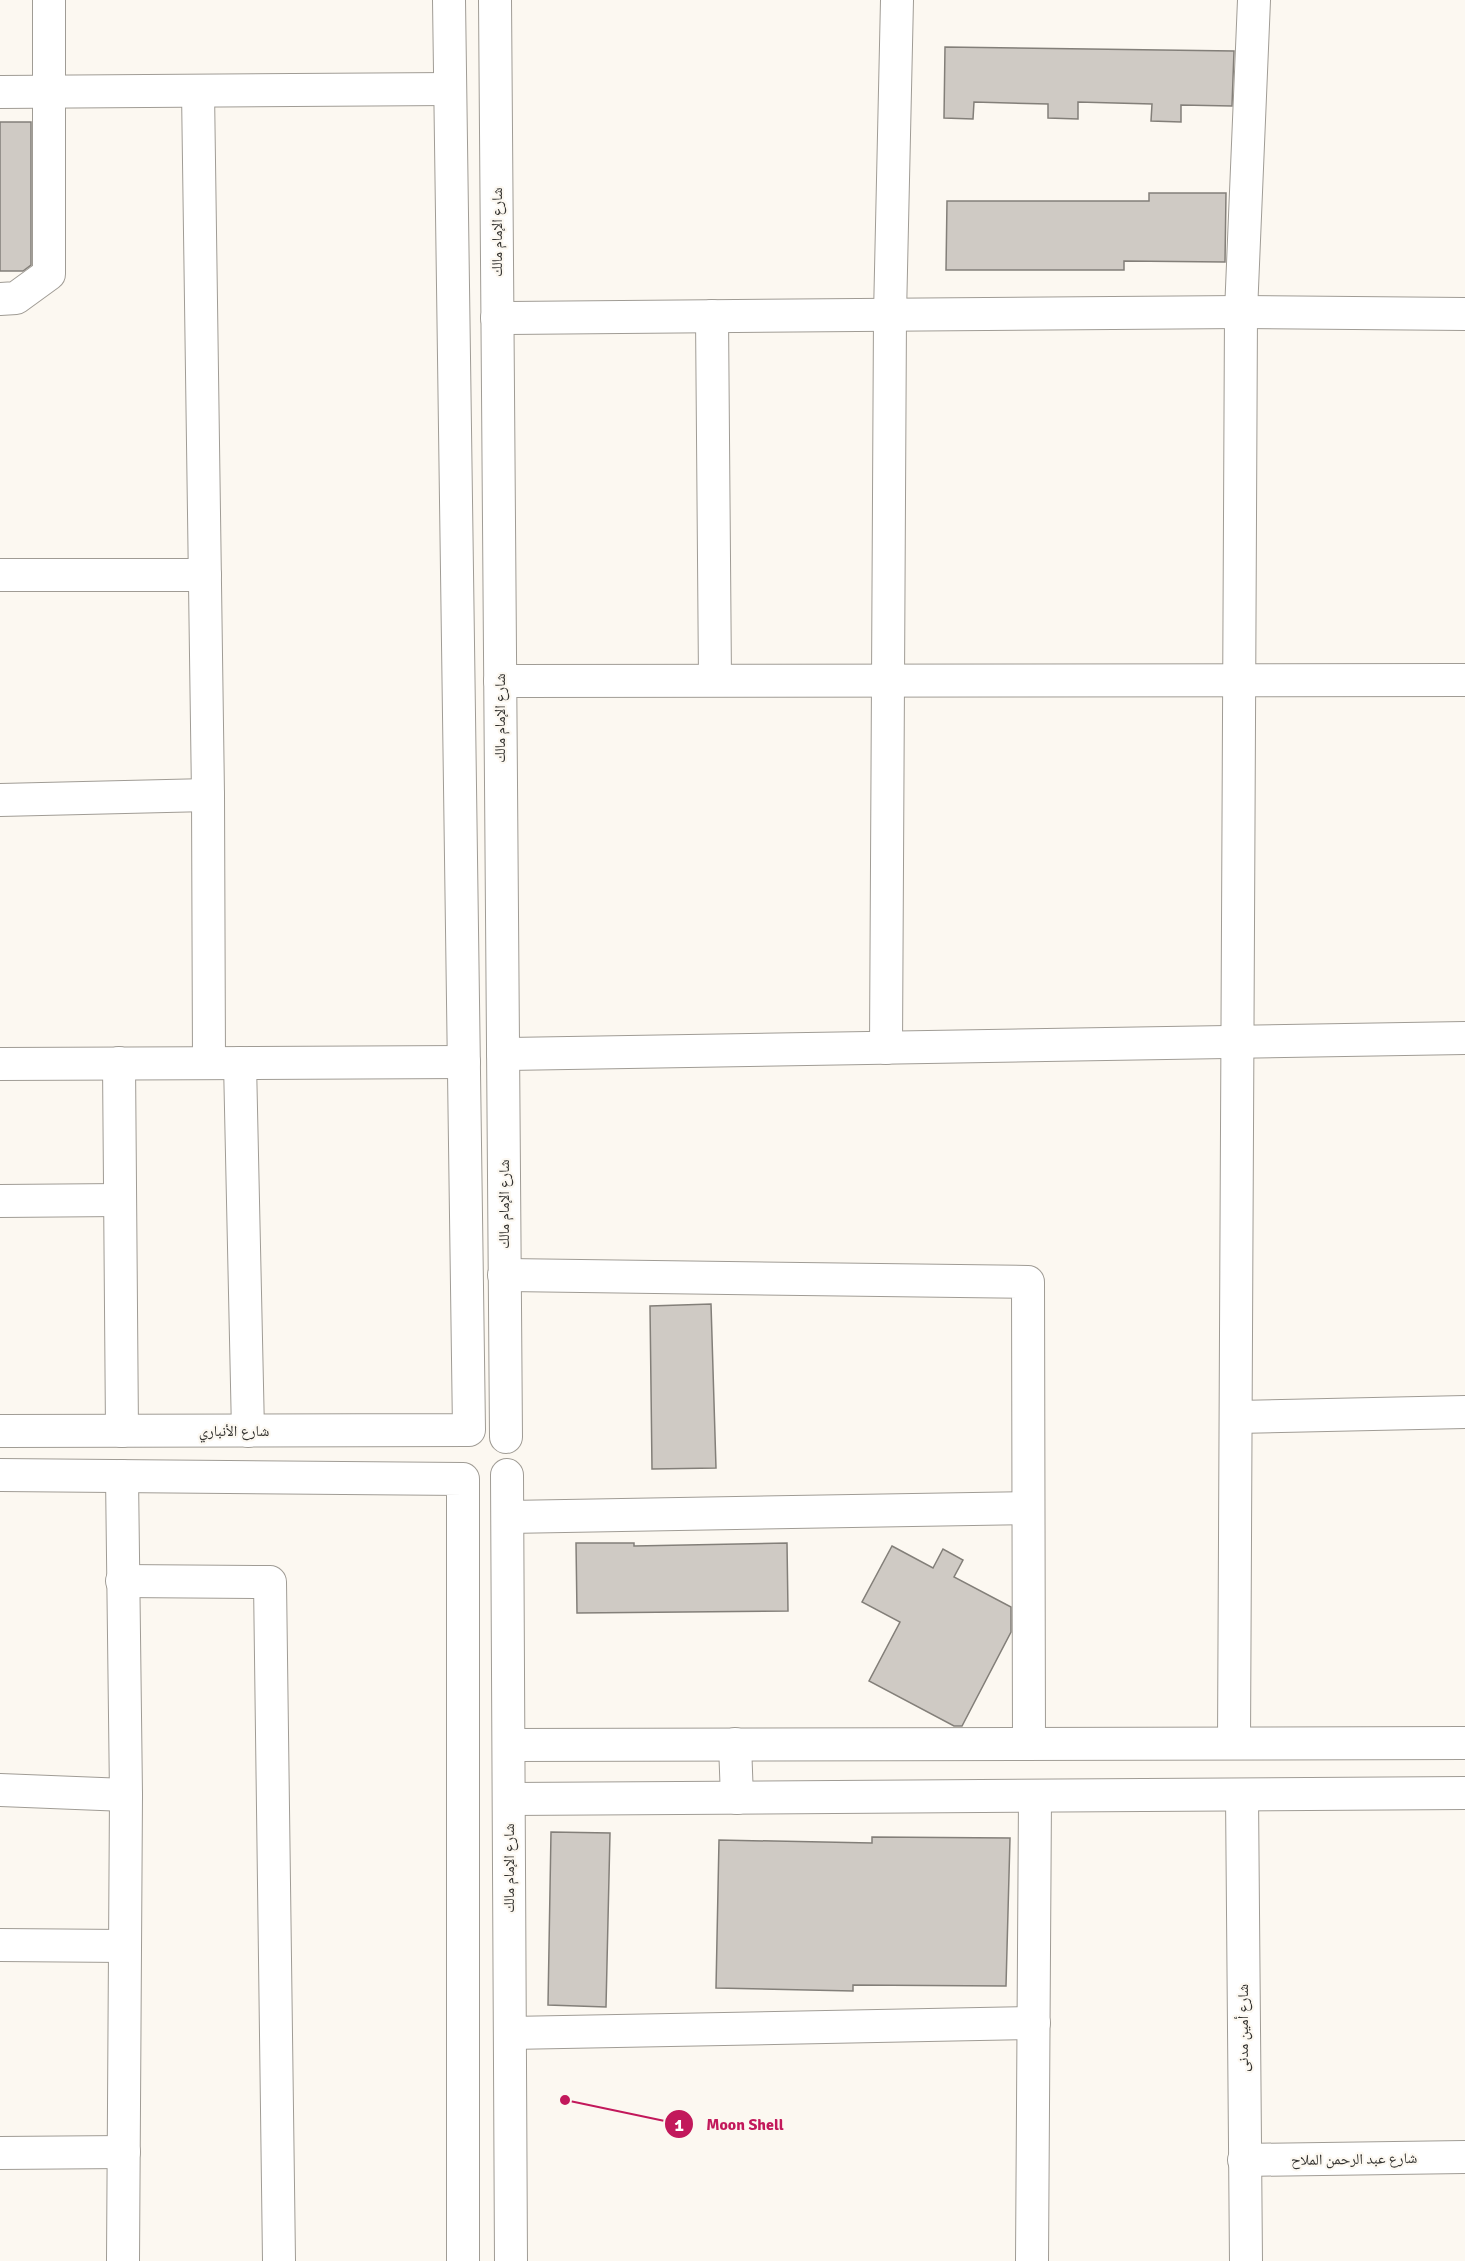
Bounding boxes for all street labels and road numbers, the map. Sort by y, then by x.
street label: شارع الإمام مالك [488,187,507,277]
street label: شارع الإمام مالك [491,673,510,763]
street label: شارع الإمام مالك [495,1159,514,1249]
street label: شارع الأنباري [199,1422,269,1443]
street label: شارع الإمام مالك [500,1823,519,1913]
street label: شارع أمين مدنى [1234,1984,1253,2072]
street label: شارع عبد الرحمن الملاح [1291,2149,1418,2170]

